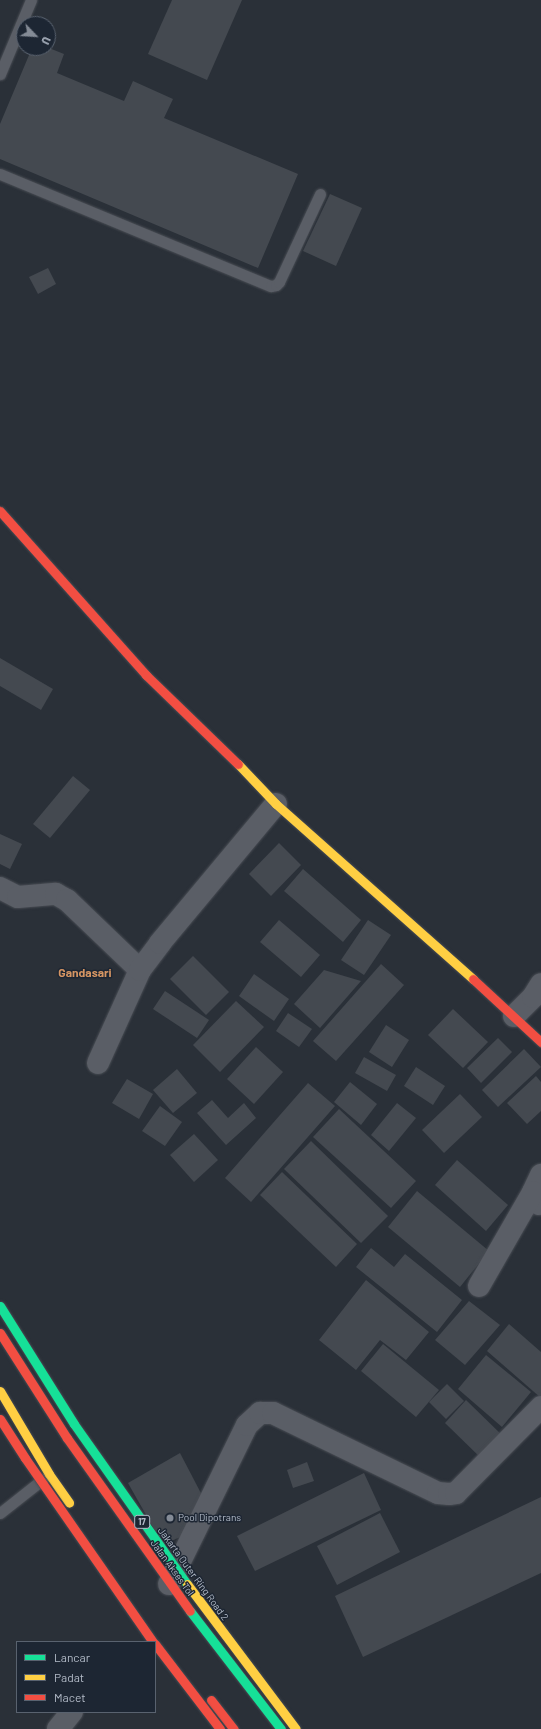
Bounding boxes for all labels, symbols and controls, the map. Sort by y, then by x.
north arrow [16,16,56,56]
text: U [39,35,54,47]
district label: Gandasari [58,966,112,980]
place label: Pool Dipotrans [178,1512,241,1524]
marker: Pool Dipotrans [165,1513,175,1523]
road number: 17 [134,1515,150,1529]
street label: Jakarta Outer Ring Road 2 [155,1525,231,1623]
street label: Jalan Akses Tol [148,1538,196,1598]
legend [16,1641,156,1713]
text: Lancar [54,1650,90,1664]
text: Padat [54,1670,84,1684]
text: Macet [54,1690,86,1704]

